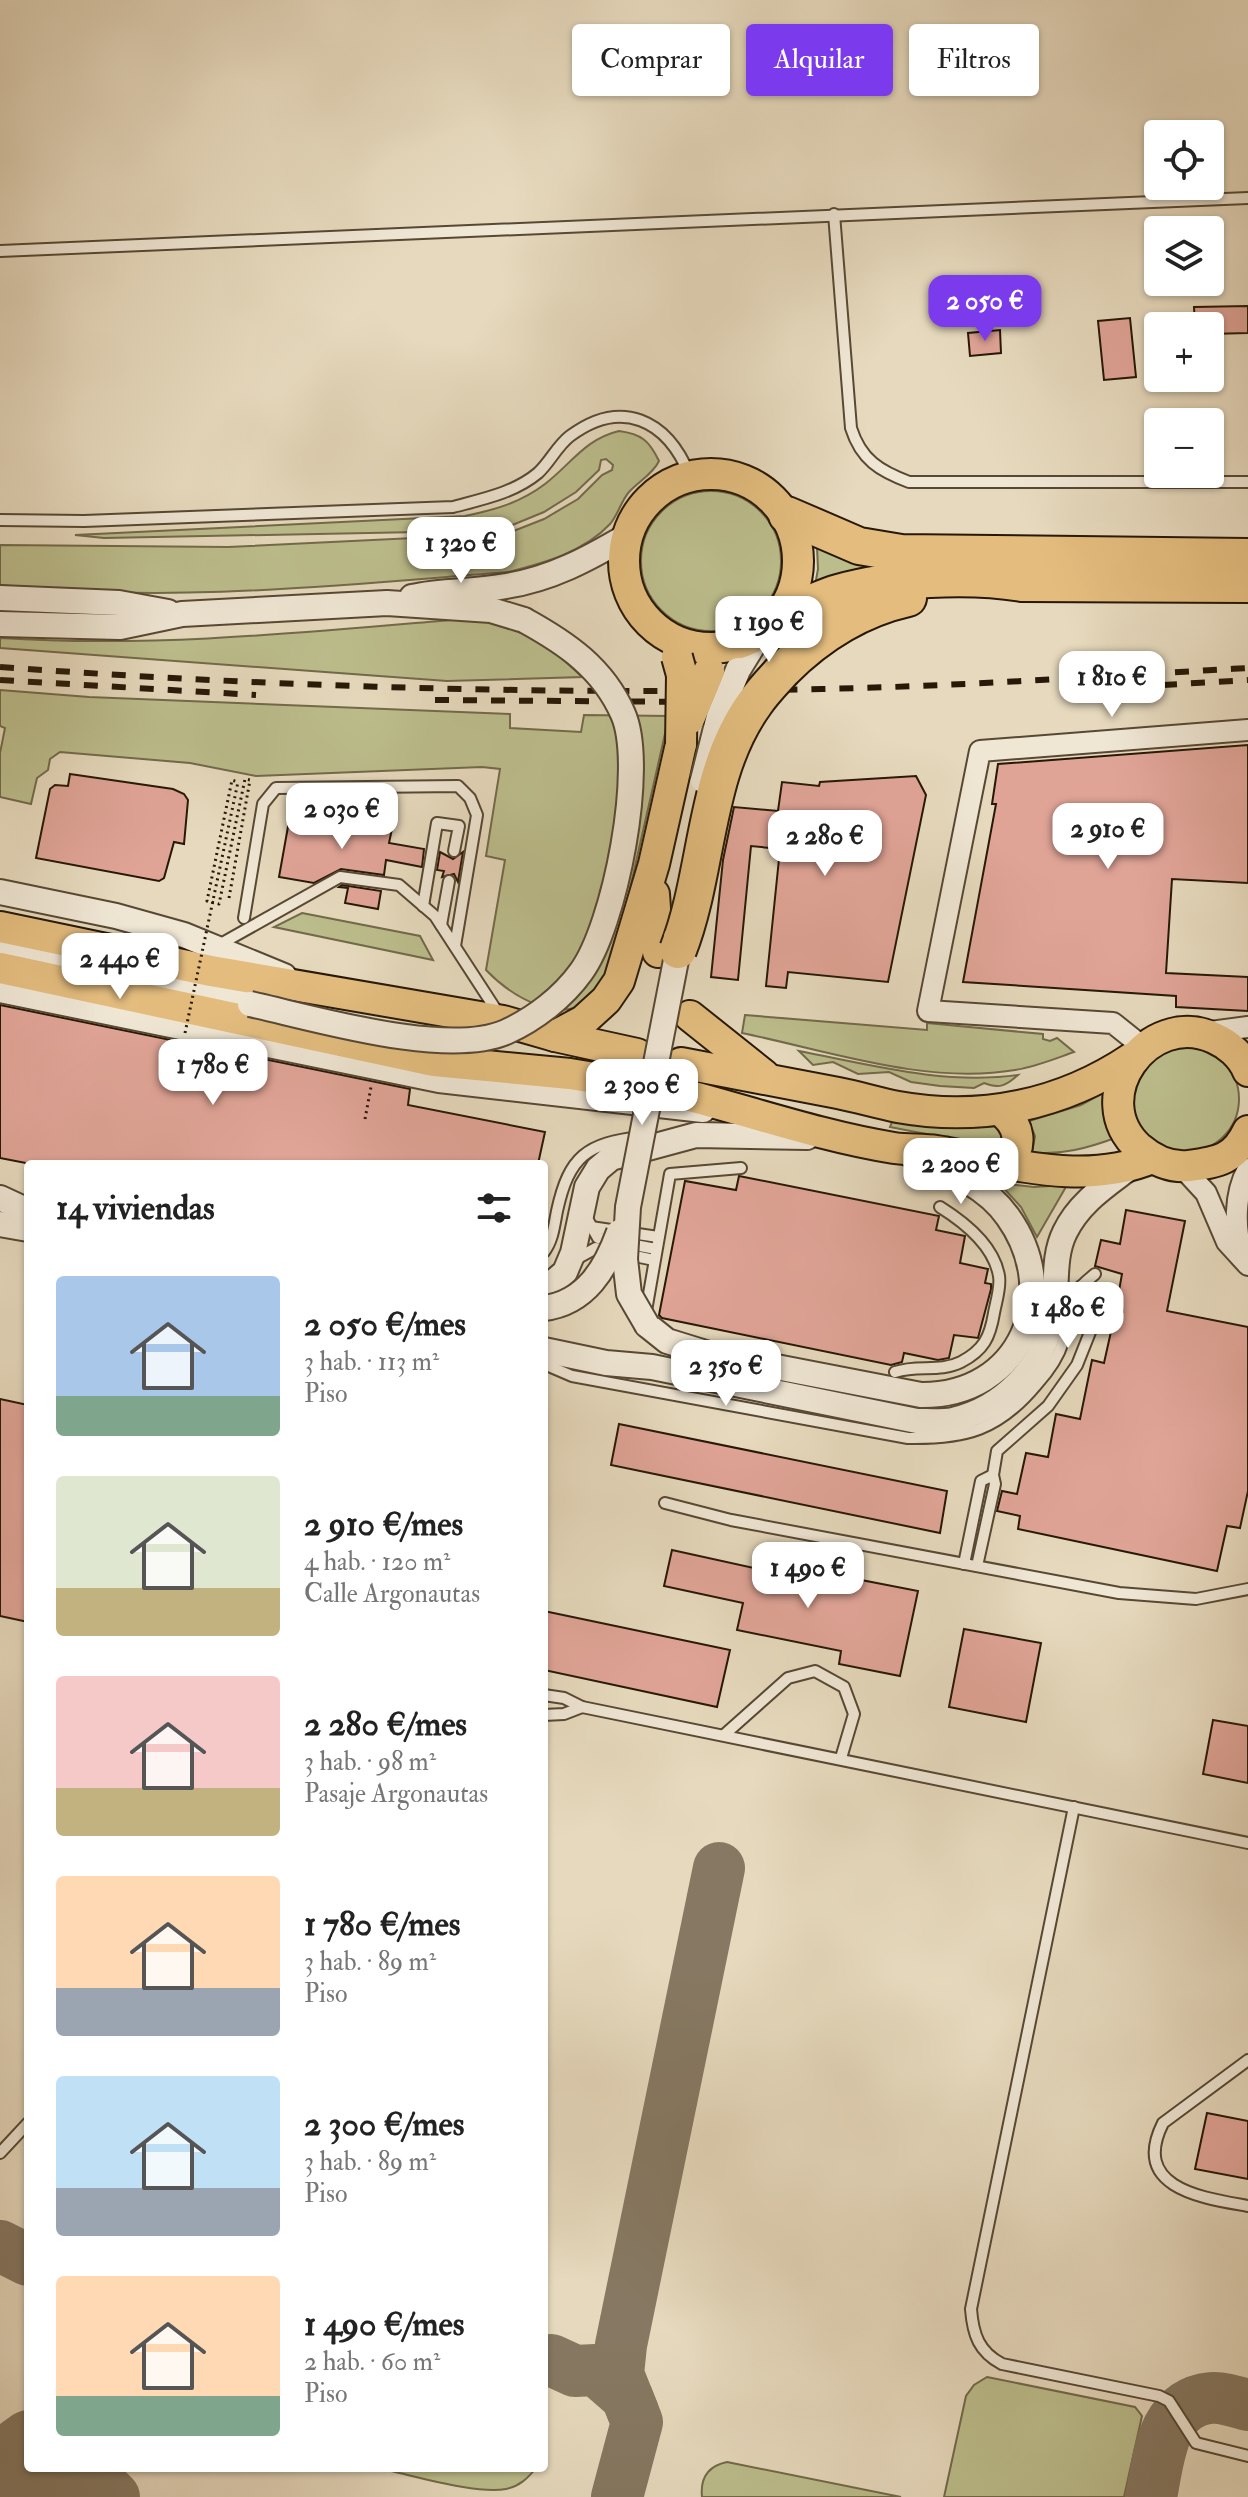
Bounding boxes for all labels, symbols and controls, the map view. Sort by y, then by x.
chip: Comprar [572,24,730,96]
chip: Alquilar [746,24,893,96]
chip: Filtros [909,24,1039,96]
map controls [1144,120,1224,488]
button: locate [1144,120,1224,200]
button: layers [1144,216,1224,296]
pin: 2 050 € [911,275,1059,343]
text: 2 050 € [946,285,1024,317]
button: + [1144,312,1224,392]
button: − [1144,408,1224,488]
pin: 1 320 € [387,517,535,585]
text: 1 320 € [425,527,497,559]
pin: 1 190 € [695,596,843,664]
text: 1 190 € [733,606,805,638]
pin: 1 810 € [1038,651,1186,719]
text: 1 810 € [1077,661,1147,693]
pin: 2 030 € [268,783,416,851]
text: 2 030 € [304,793,380,825]
pin: 2 910 € [1034,803,1182,871]
pin: 2 280 € [751,810,899,878]
text: 2 910 € [1070,813,1146,845]
text: 2 280 € [786,820,864,852]
pin: 2 440 € [46,933,194,1001]
text: 2 440 € [80,943,160,975]
pin: 1 780 € [139,1039,287,1107]
text: 1 780 € [177,1049,249,1081]
pin: 2 300 € [568,1059,716,1127]
text: 2 300 € [604,1069,680,1101]
pin: 2 200 € [887,1138,1035,1206]
text: 2 200 € [921,1148,1001,1180]
icon: filters [472,1186,516,1230]
text: 14 viviendas [56,1187,215,1230]
pin: 1 480 € [994,1282,1142,1350]
text: 1 480 € [1031,1292,1106,1324]
text: 2 050 €/mes [304,1303,466,1346]
icon: home [120,1308,216,1404]
pin: 2 350 € [652,1340,800,1408]
text: 3 hab. · 113 m² [304,1346,439,1378]
text: 2 350 € [689,1350,763,1382]
text: Piso [304,1378,347,1410]
text: 2 910 €/mes [304,1503,463,1546]
icon: home [120,1508,216,1604]
pin: 1 490 € [734,1542,882,1610]
text: 4 hab. · 120 m² [304,1546,450,1578]
text: 1 490 € [770,1552,846,1584]
text: Calle Argonautas [304,1578,480,1610]
text: 2 280 €/mes [304,1703,467,1746]
icon: home [120,1708,216,1804]
text: 3 hab. · 98 m² [304,1746,436,1778]
text: Pasaje Argonautas [304,1778,488,1810]
text: 1 780 €/mes [304,1903,460,1946]
icon: home [120,1908,216,2004]
text: 3 hab. · 89 m² [304,1946,436,1978]
text: Piso [304,1978,347,2010]
text: 2 300 €/mes [304,2103,464,2146]
icon: home [120,2108,216,2204]
text: 3 hab. · 89 m² [304,2146,436,2178]
text: Piso [304,2178,347,2210]
text: 1 490 €/mes [304,2303,465,2346]
icon: home [120,2308,216,2404]
text: 2 hab. · 60 m² [304,2346,440,2378]
text: Piso [304,2378,347,2410]

